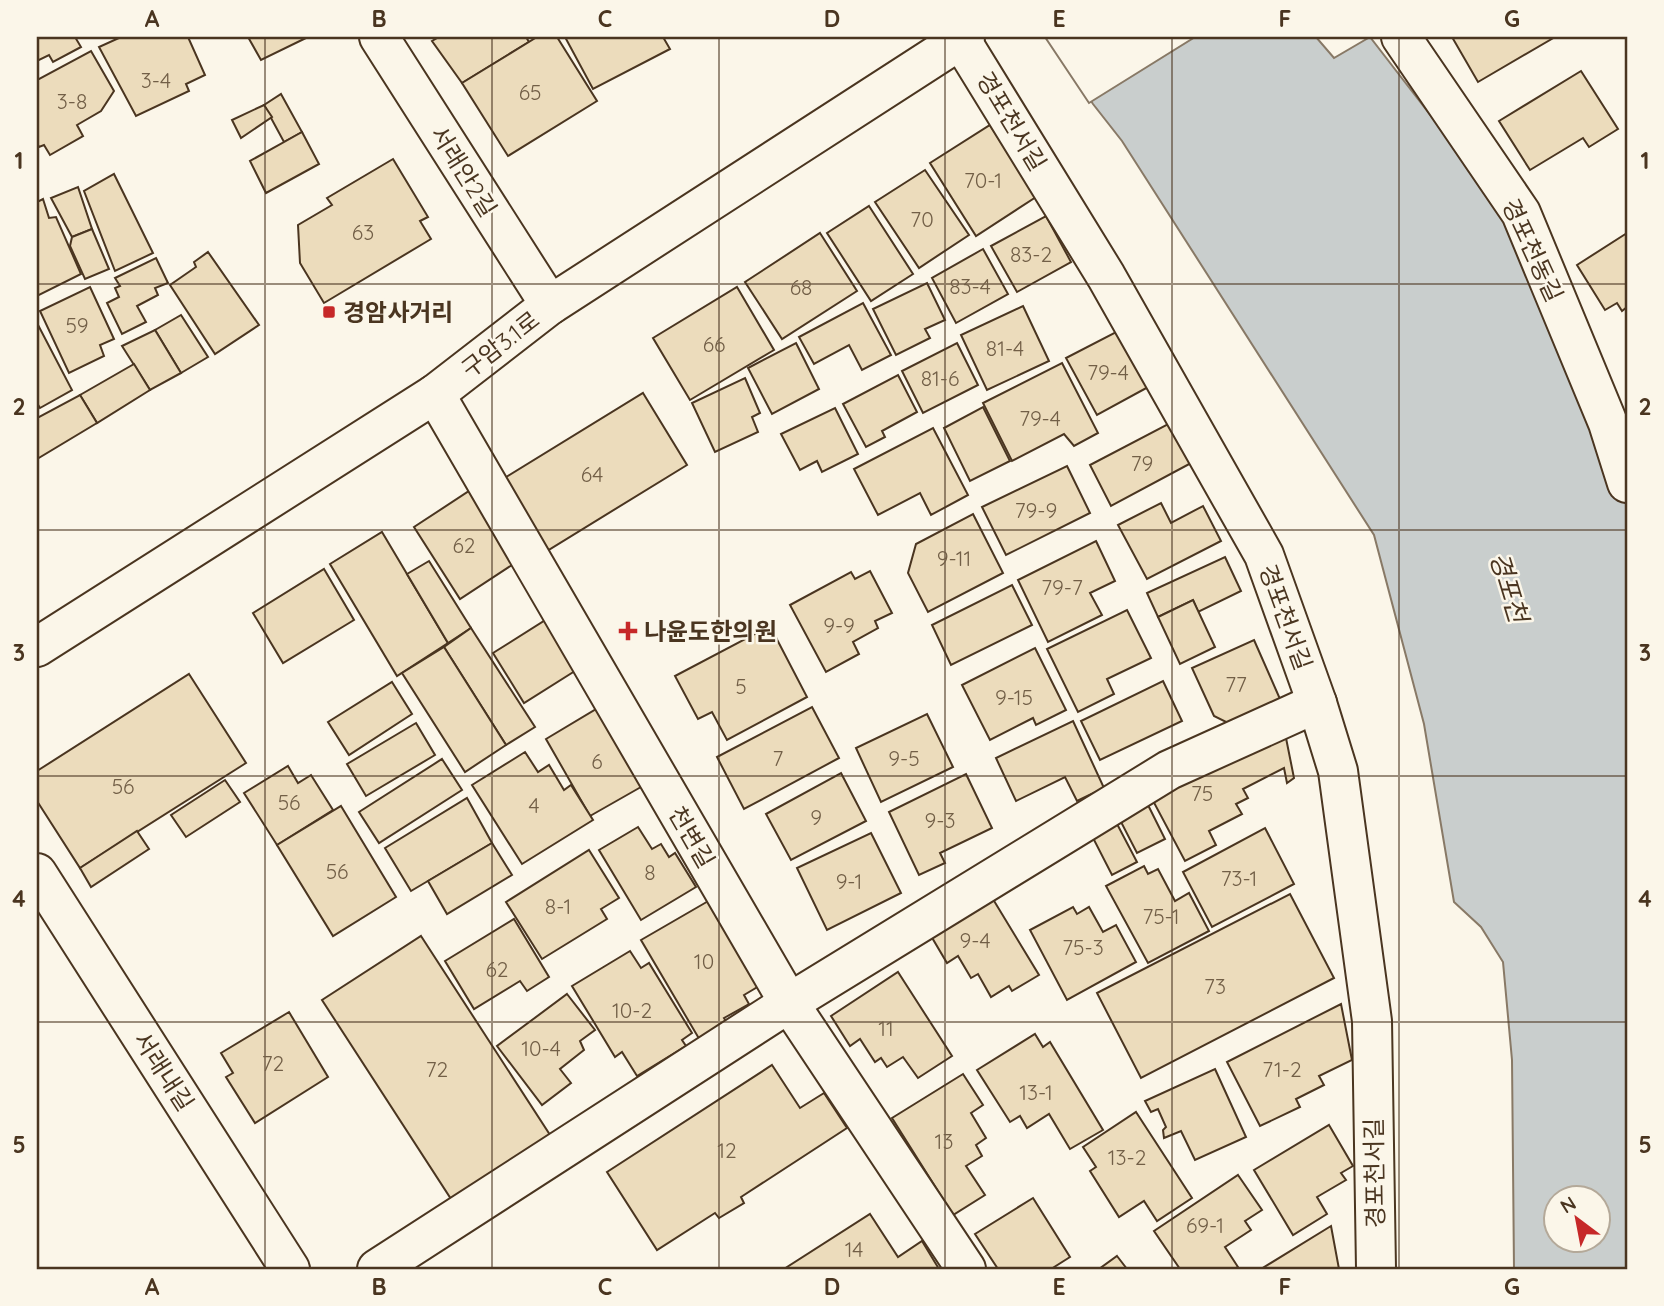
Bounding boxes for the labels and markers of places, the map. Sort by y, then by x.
place label: 경암사거리 [343,297,453,327]
marker: 경암사거리 [321,304,337,320]
place label: 나윤도한의원 [644,616,776,646]
marker: 나윤도한의원 [618,621,638,641]

